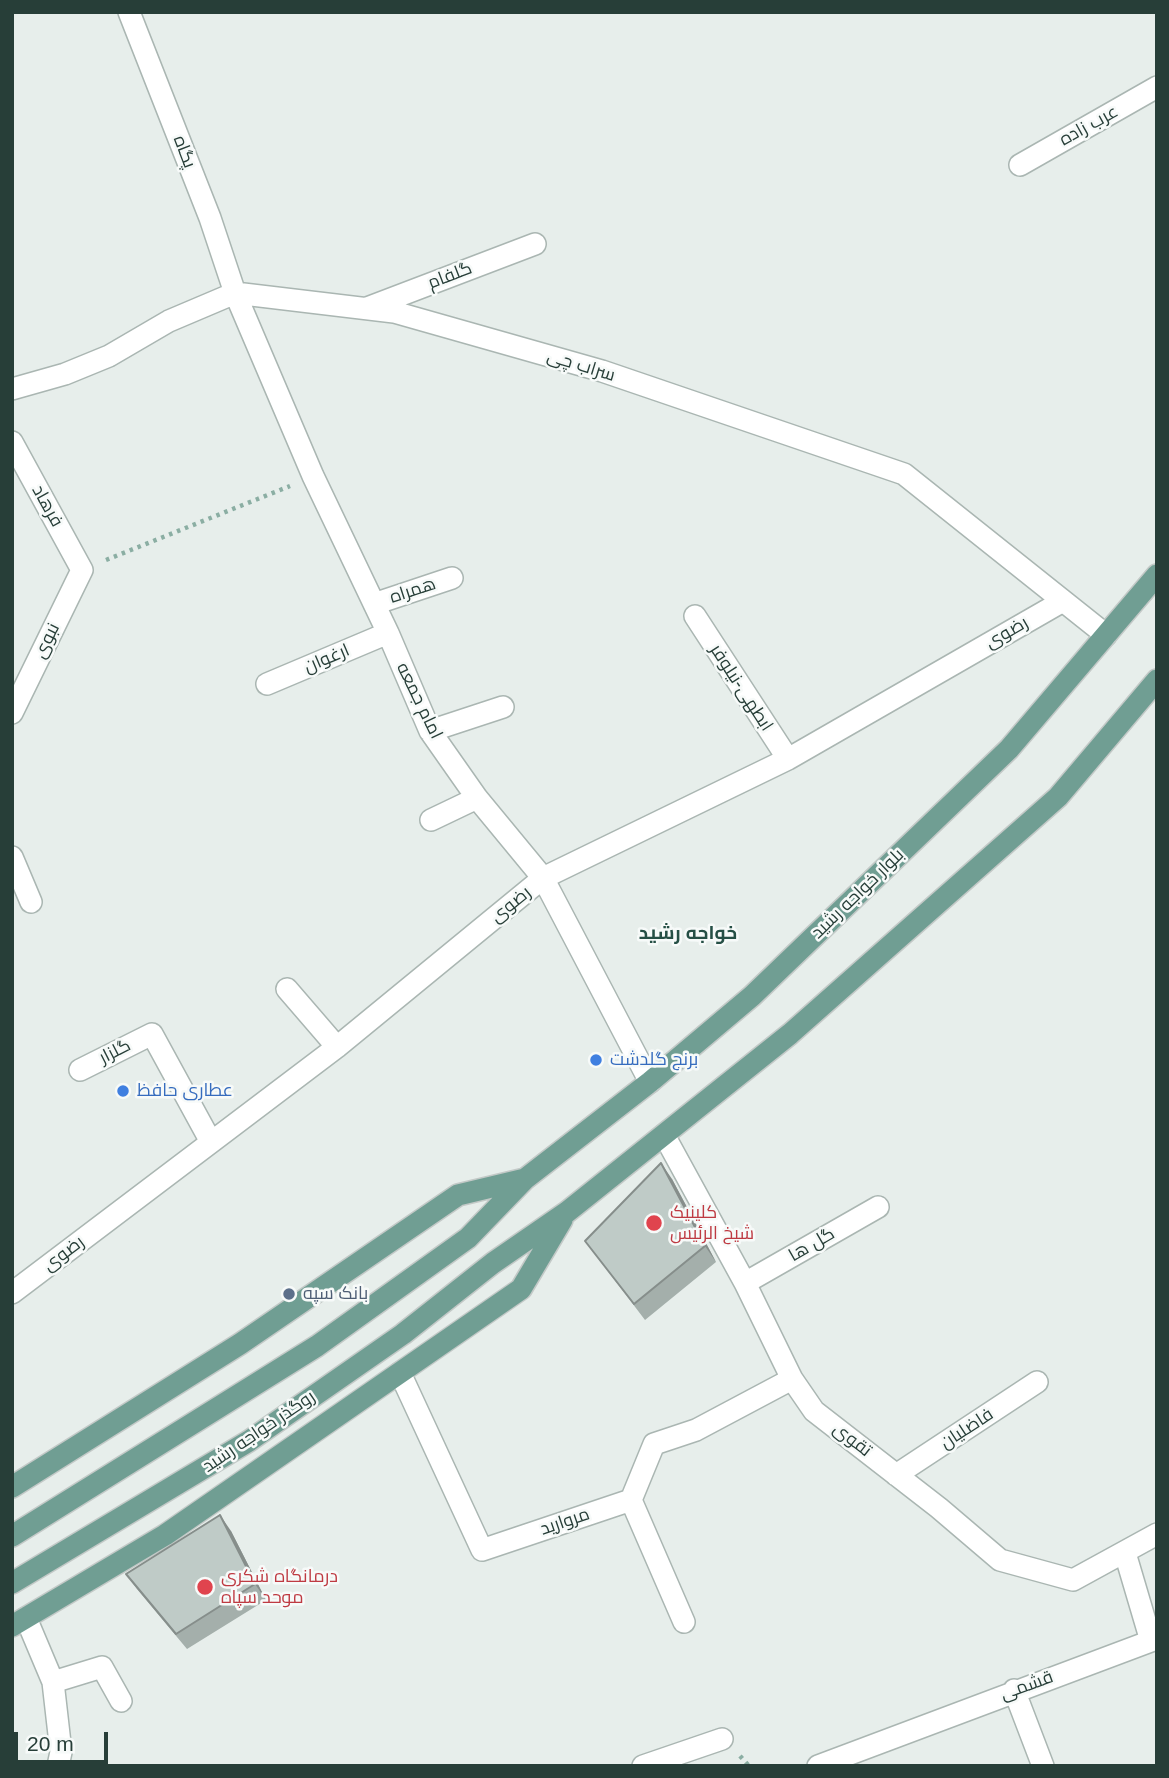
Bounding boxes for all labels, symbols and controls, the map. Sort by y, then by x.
street label: عرب زاده [1056,101,1122,151]
street label: پگاه [168,133,200,171]
street label: گلفام [425,258,475,294]
street label: سراب چی [544,345,618,387]
street label: فرهاد [27,481,67,531]
street label: همراه [387,573,439,609]
street label: رضوی [982,612,1032,654]
street label: نبوی [29,620,65,662]
street label: ارغوان [301,640,353,678]
street label: ابطهی-نیلوفر [705,640,777,736]
street label: امام جمعه [391,659,447,743]
street label: بلوار خواجه رشید [807,844,909,944]
street label: رضوی [486,882,536,928]
district label: خواجه رشید [639,923,737,945]
street label: گلزار [96,1035,134,1069]
place label: برنج گلدشت [610,1049,698,1071]
marker: برنج گلدشت [588,1052,604,1068]
place label: عطاری حافظ [137,1080,233,1102]
marker: عطاری حافظ [115,1083,131,1099]
place label: کلینیک شیخ الرئیس [670,1202,754,1244]
marker: کلینیک شیخ الرئیس [644,1213,664,1233]
street label: گل ها [785,1223,839,1267]
street label: رضوی [39,1232,89,1276]
place label: بانک سپه [303,1283,368,1305]
marker: بانک سپه [281,1286,297,1302]
street label: روگذر خواجه رشید [199,1386,319,1478]
street label: فاضلیان [936,1404,998,1454]
street label: تقوی [828,1418,876,1462]
street label: مروارید [537,1504,593,1540]
place label: درمانگاه شکری موحد سپاه [221,1566,338,1608]
marker: درمانگاه شکری موحد سپاه [195,1577,215,1597]
street label: قشمی [998,1667,1056,1705]
scale bar [18,1718,112,1762]
text: 20 m [27,1732,74,1755]

